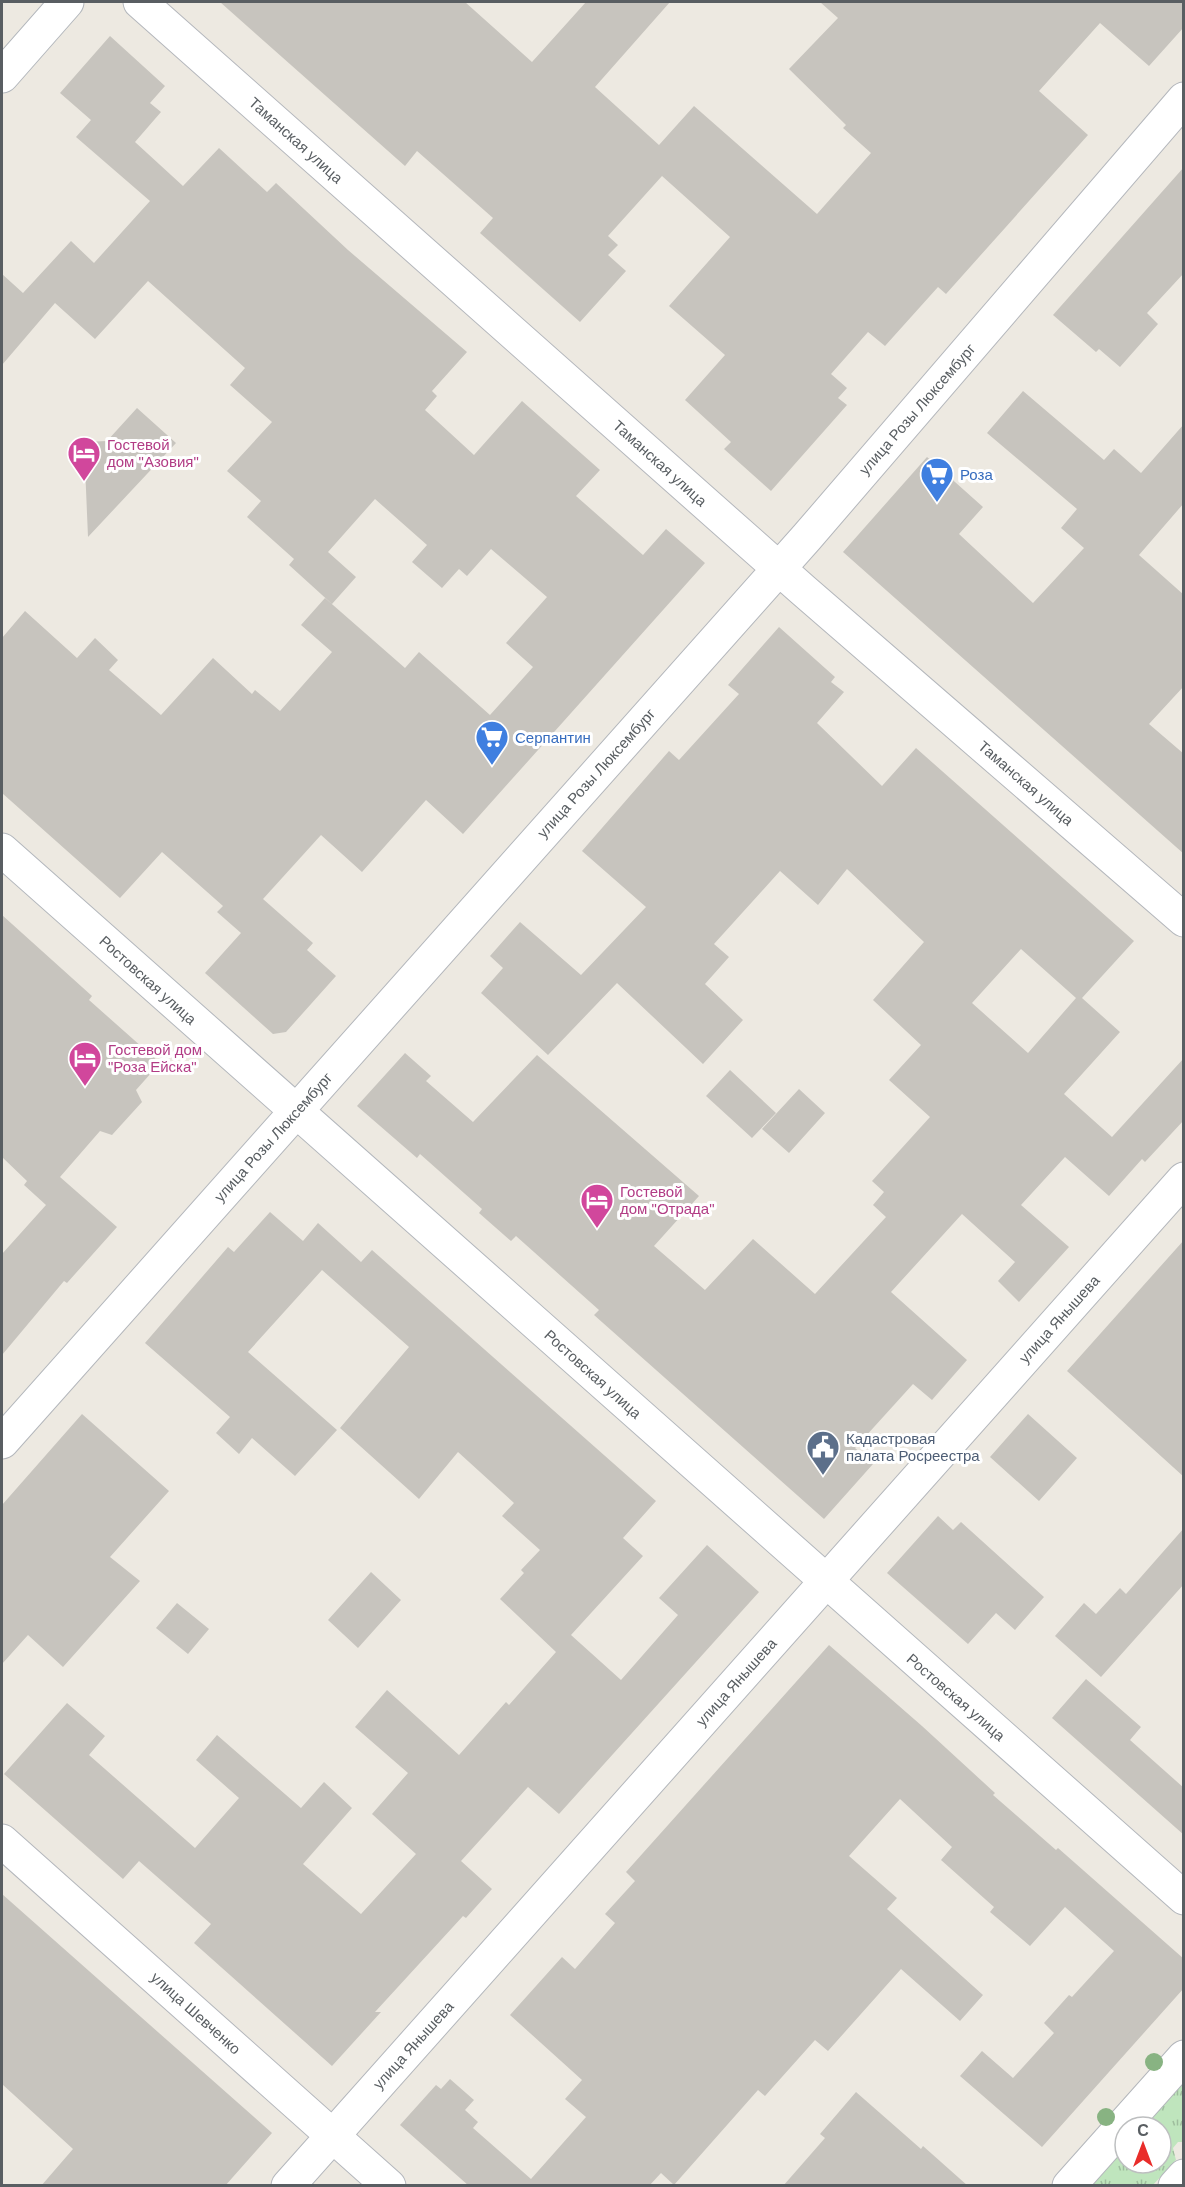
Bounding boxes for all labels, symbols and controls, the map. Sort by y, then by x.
street label: Таманская улица [246,94,347,187]
street label: улица Розы Люксембург [855,340,979,478]
street label: Таманская улица [610,417,711,510]
hotel icon: Гостевой дом "Азовия" [66,435,102,482]
place label: Гостевой дом "Азовия" [107,436,199,470]
supermarket icon: Роза [919,456,955,503]
place label: Роза [960,466,993,483]
street label: улица Розы Люксембург [533,705,659,841]
supermarket icon: Серпантин [474,719,510,766]
place label: Серпантин [515,729,591,746]
street label: Таманская улица [975,737,1077,829]
street label: Ростовская улица [96,932,200,1028]
hotel icon: Гостевой дом "Роза Ейска" [67,1040,103,1087]
place label: Гостевой дом "Роза Ейска" [108,1041,202,1075]
street label: улица Розы Люксембург [210,1069,336,1205]
hotel icon: Гостевой дом "Отрада" [579,1182,615,1229]
place label: Гостевой дом "Отрада" [620,1183,715,1217]
street label: улица Янышева [1015,1271,1103,1366]
street label: Ростовская улица [541,1326,645,1422]
public building icon: Кадастровая палата Росреестра [805,1429,841,1476]
place label: Кадастровая палата Росреестра [846,1430,980,1464]
street label: улица Янышева [692,1634,780,1729]
street label: Ростовская улица [904,1650,1009,1745]
street label: улица Шевченко [148,1968,244,2058]
street label: улица Янышева [369,1997,457,2092]
north arrow [1113,2115,1173,2175]
text: С [1137,2122,1149,2139]

